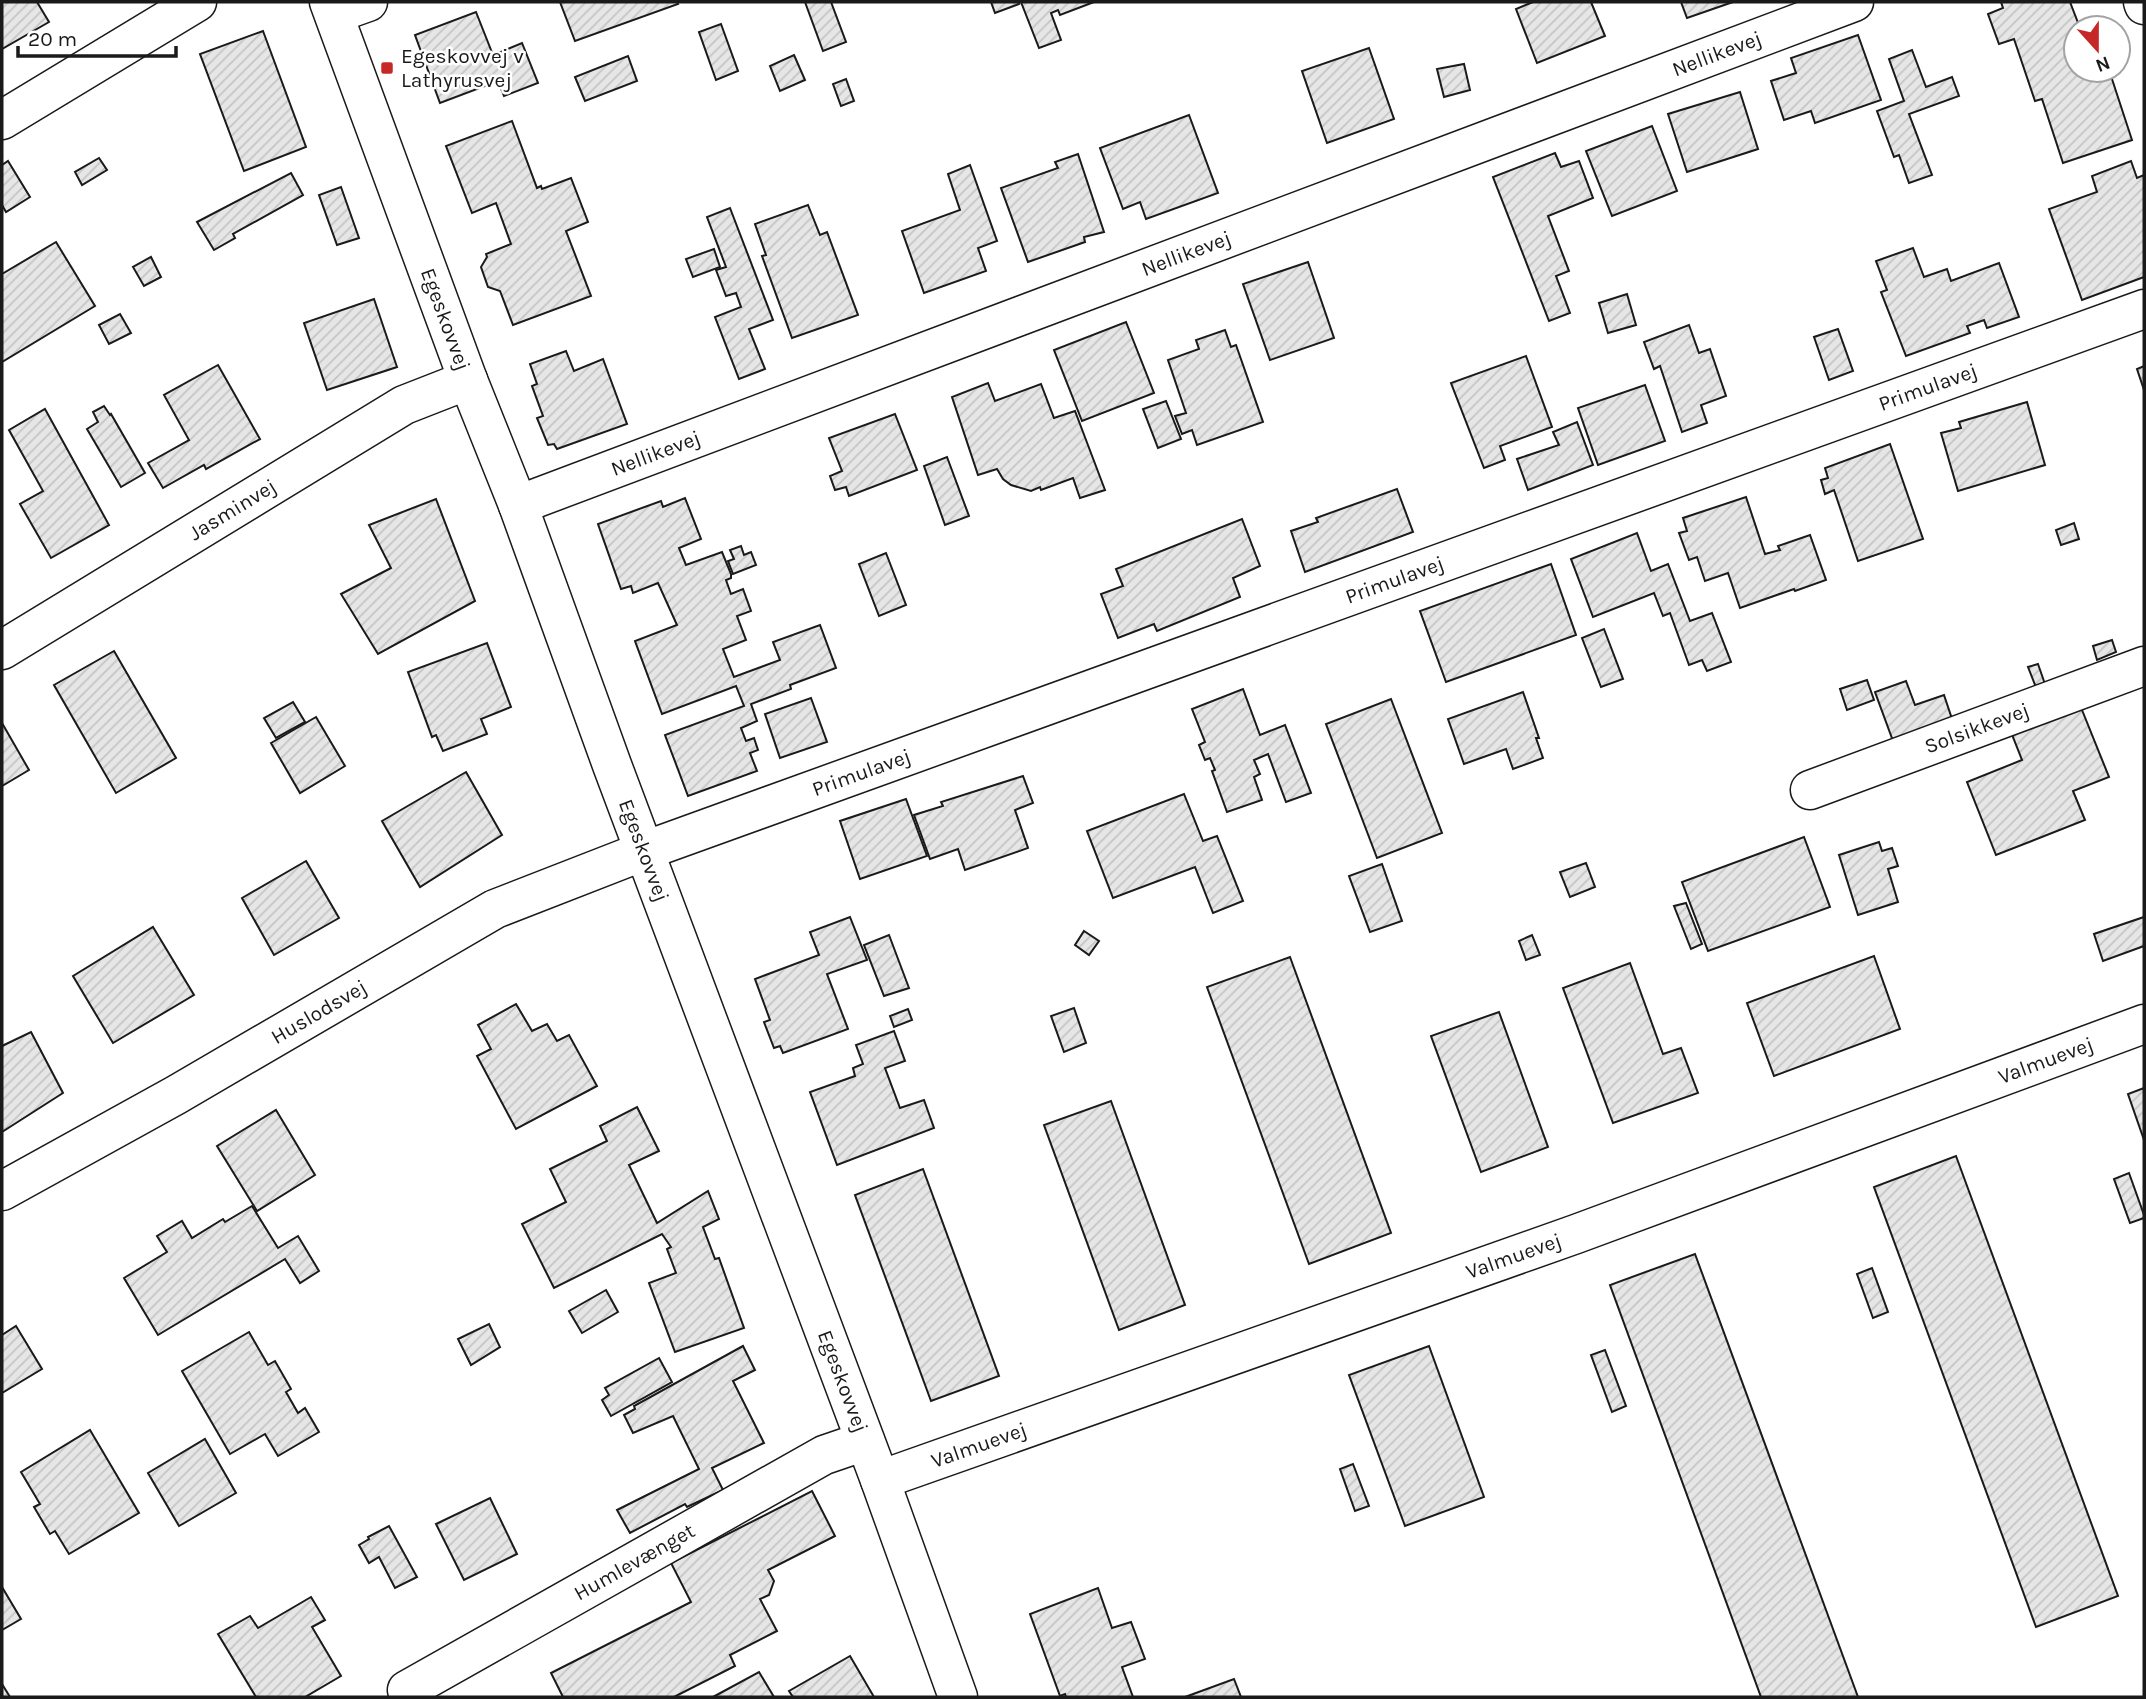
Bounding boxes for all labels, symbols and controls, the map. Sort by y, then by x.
scale bar [18,14,175,58]
north arrow [2062,14,2132,84]
street label: Nellikevej [1669,26,1765,81]
text: 20 m [28,27,77,51]
place label: Egeskovvej v Lathyrusvej [401,44,524,92]
text: N [2092,51,2113,77]
marker: Egeskovvej v Lathyrusvej [379,60,395,76]
street label: Nellikevej [1138,226,1234,281]
street label: Egeskovvej [416,265,475,374]
street label: Primulavej [1875,358,1981,416]
street label: Nellikevej [607,425,704,481]
street label: Jasminvej [185,474,280,545]
street label: Primulavej [1342,551,1447,609]
street label: Solsikkevej [1921,698,2033,758]
street label: Primulavej [809,744,914,801]
street label: Egeskovvej [614,796,674,905]
street label: Huslodsvej [267,975,371,1049]
street label: Valmuevej [1995,1032,2097,1089]
street label: Valmuevej [1463,1228,1565,1284]
street label: Egeskovvej [813,1327,873,1436]
street label: Valmuevej [928,1417,1030,1473]
street label: Humlevænget [570,1518,699,1605]

